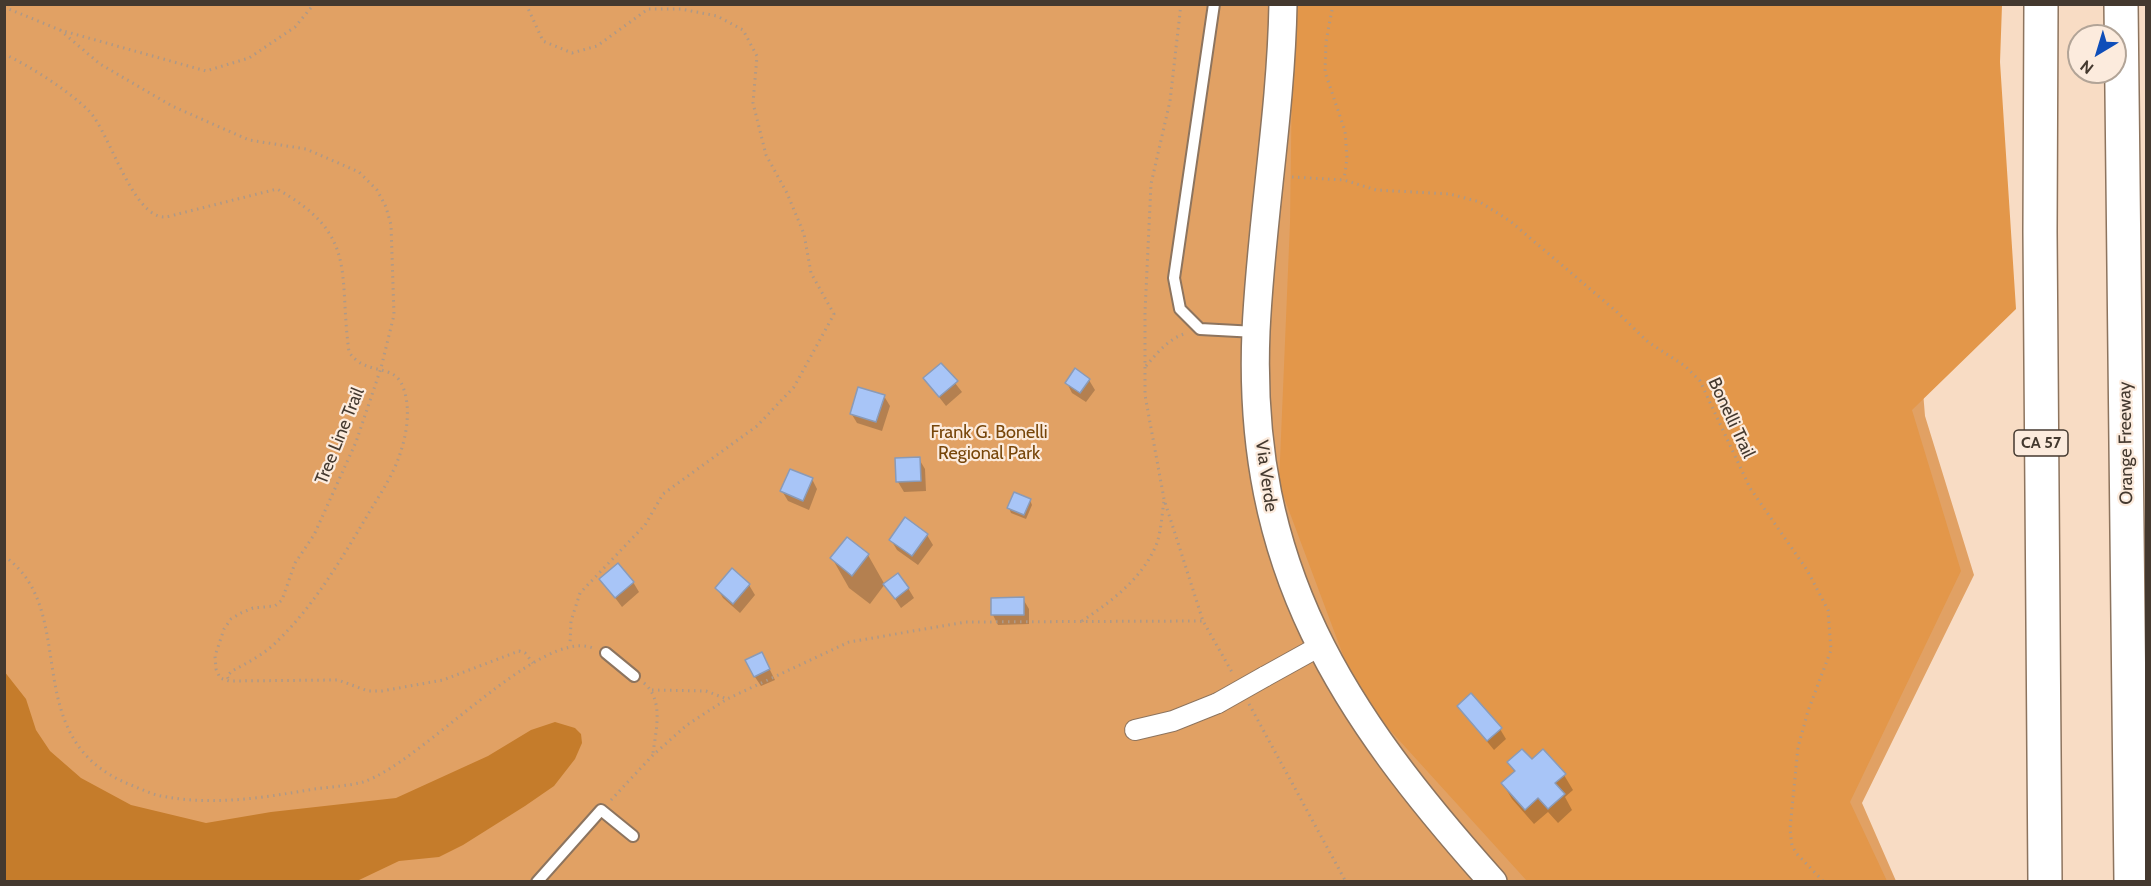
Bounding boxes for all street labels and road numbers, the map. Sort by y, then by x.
street label: Bonelli Trail [1703,374,1759,462]
street label: Orange Freeway [2114,381,2138,505]
street label: Tree Line Trail [311,384,369,488]
road number: CA 57 [2014,430,2068,456]
street label: Via Verde [1250,439,1282,513]

